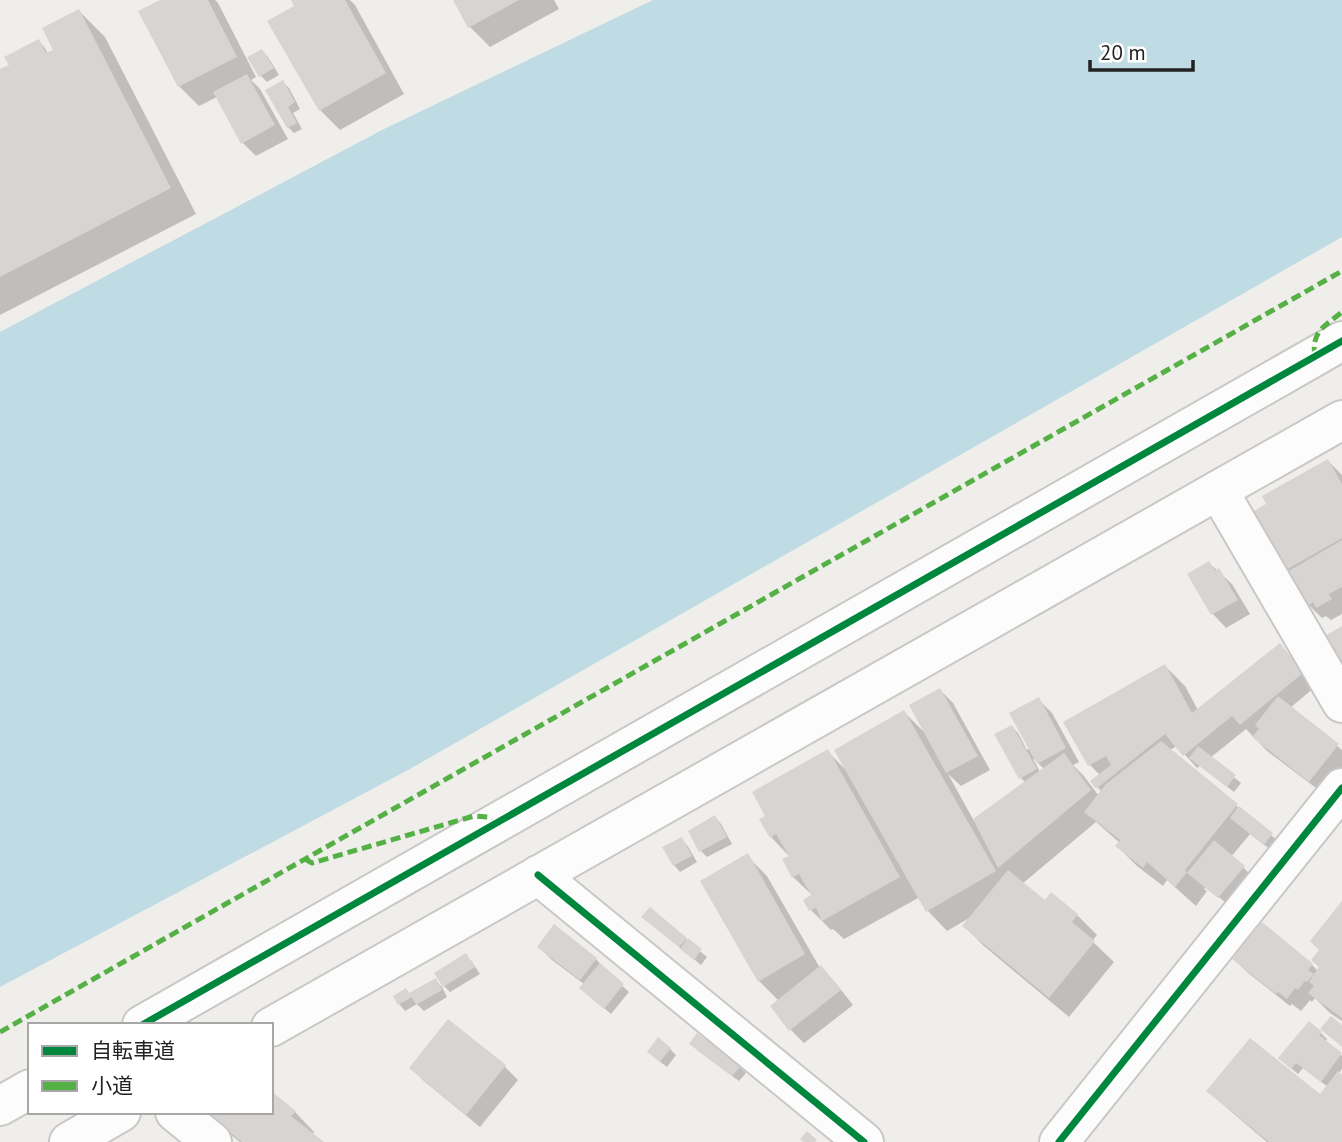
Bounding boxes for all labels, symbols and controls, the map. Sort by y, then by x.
scale bar [1090,28,1193,72]
text: 20 m [1100,39,1146,66]
legend [28,1023,273,1114]
text: 自転車道 [91,1037,175,1064]
text: 小道 [91,1072,133,1099]

